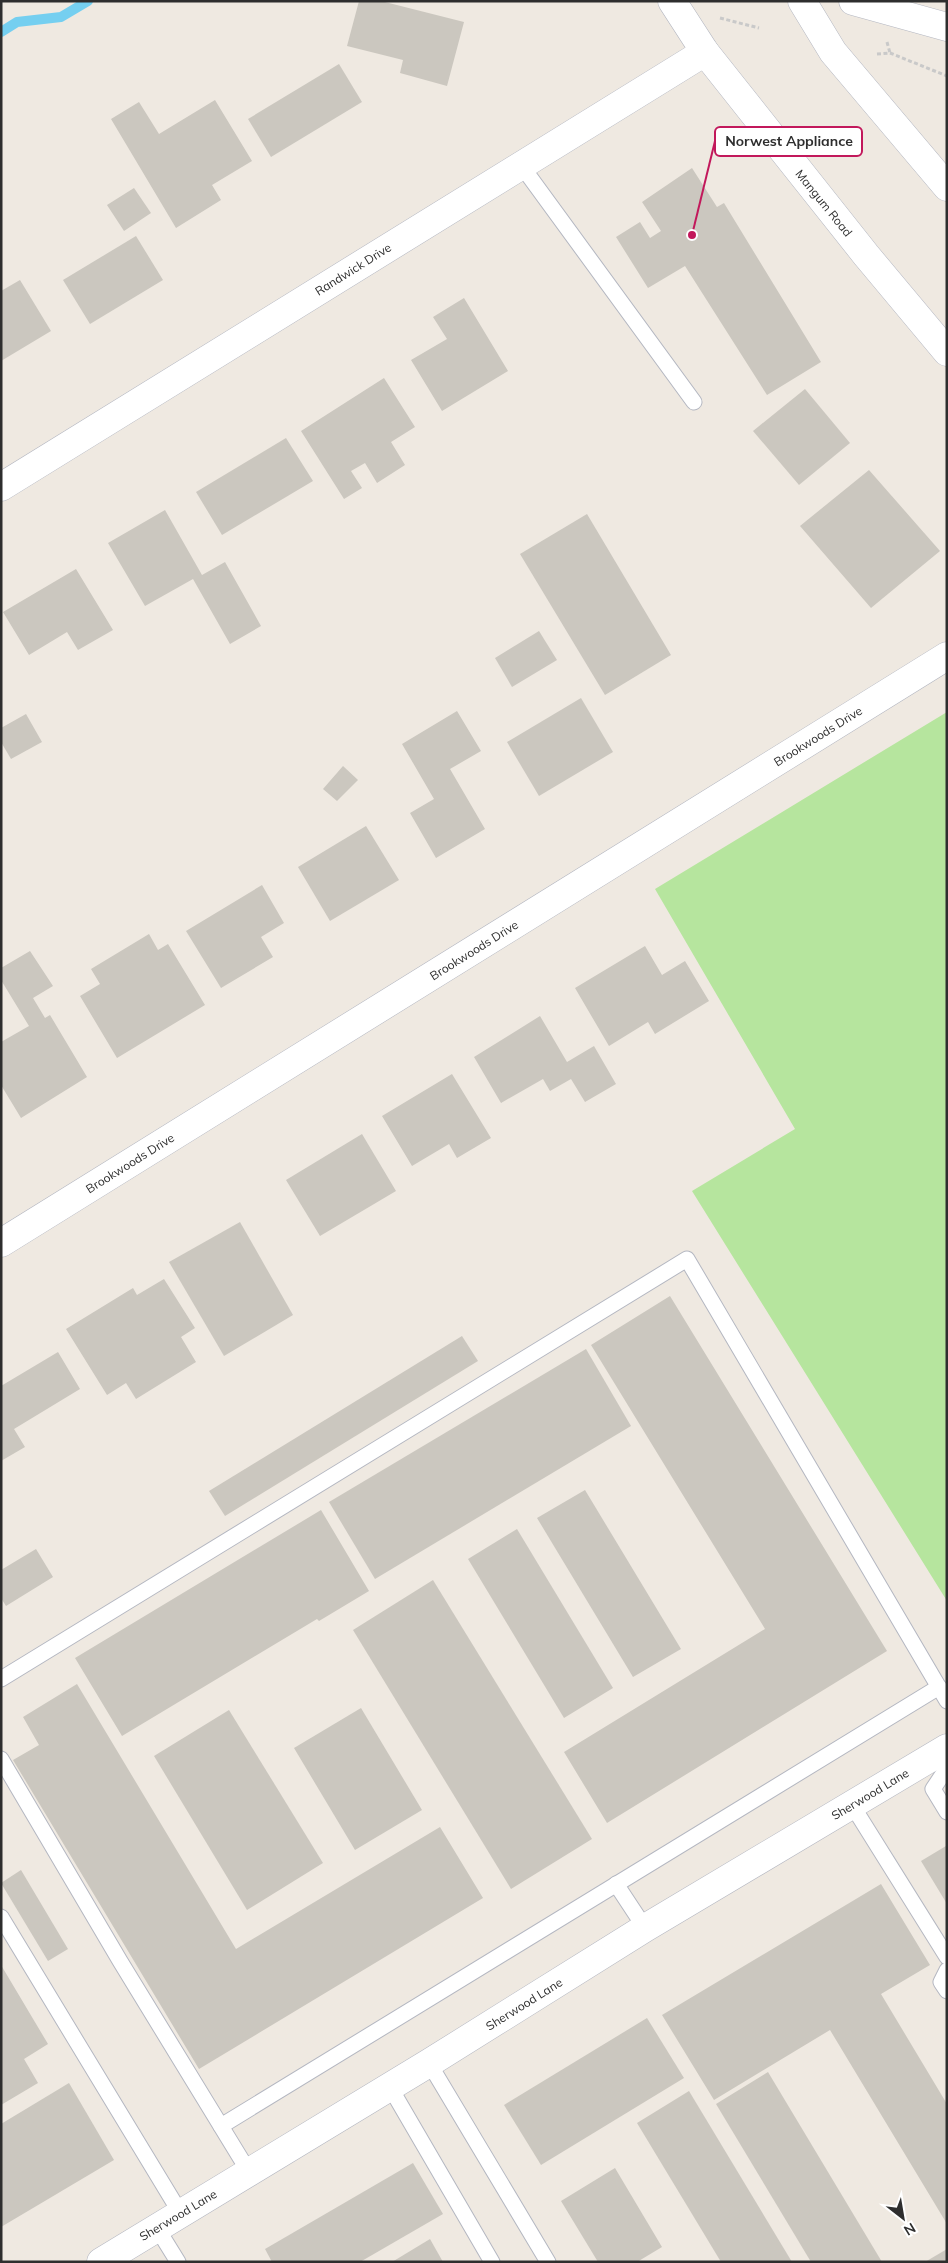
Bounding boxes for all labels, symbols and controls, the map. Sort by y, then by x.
callout: Norwest Appliance [715,127,862,156]
text: Norwest Appliance [725,132,853,150]
street label: Mangum Road [792,167,856,239]
street label: Randwick Drive [312,240,394,298]
street label: Brookwoods Drive [771,703,865,769]
street label: Brookwoods Drive [427,917,521,983]
street label: Brookwoods Drive [83,1130,177,1196]
street label: Sherwood Lane [829,1765,911,1823]
street label: Sherwood Lane [483,1974,565,2034]
street label: Sherwood Lane [137,2186,219,2244]
north arrow [878,2193,928,2243]
text: N [901,2219,919,2240]

